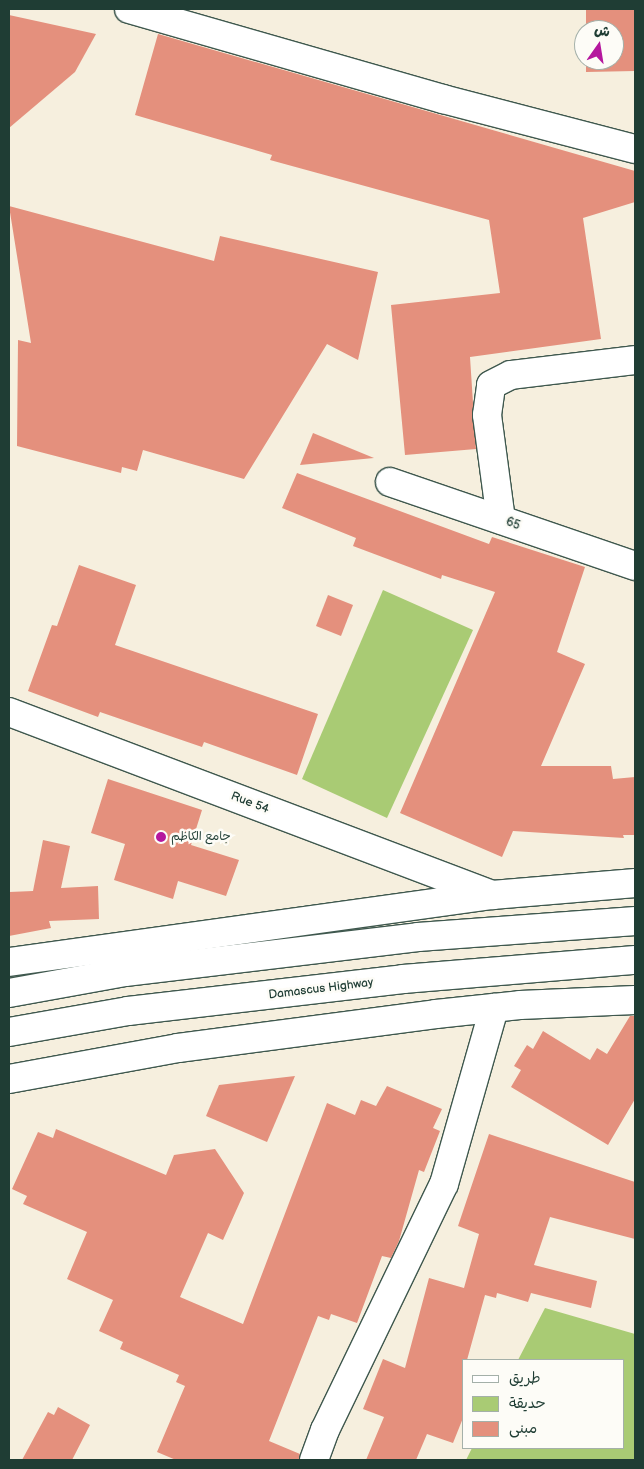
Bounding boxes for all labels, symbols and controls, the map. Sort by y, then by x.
north arrow [574,20,624,70]
text: ش [593,21,612,41]
street label: 65 [504,515,522,533]
street label: Rue 54 [229,789,271,817]
place label: جامع الكاظم [171,830,231,844]
marker: جامع الكاظم [155,831,167,843]
street label: Damascus Highway [268,975,374,1003]
legend [462,1359,624,1449]
text: طريق [509,1369,541,1388]
text: حديقة [509,1394,546,1413]
text: مبنى [509,1419,537,1438]

